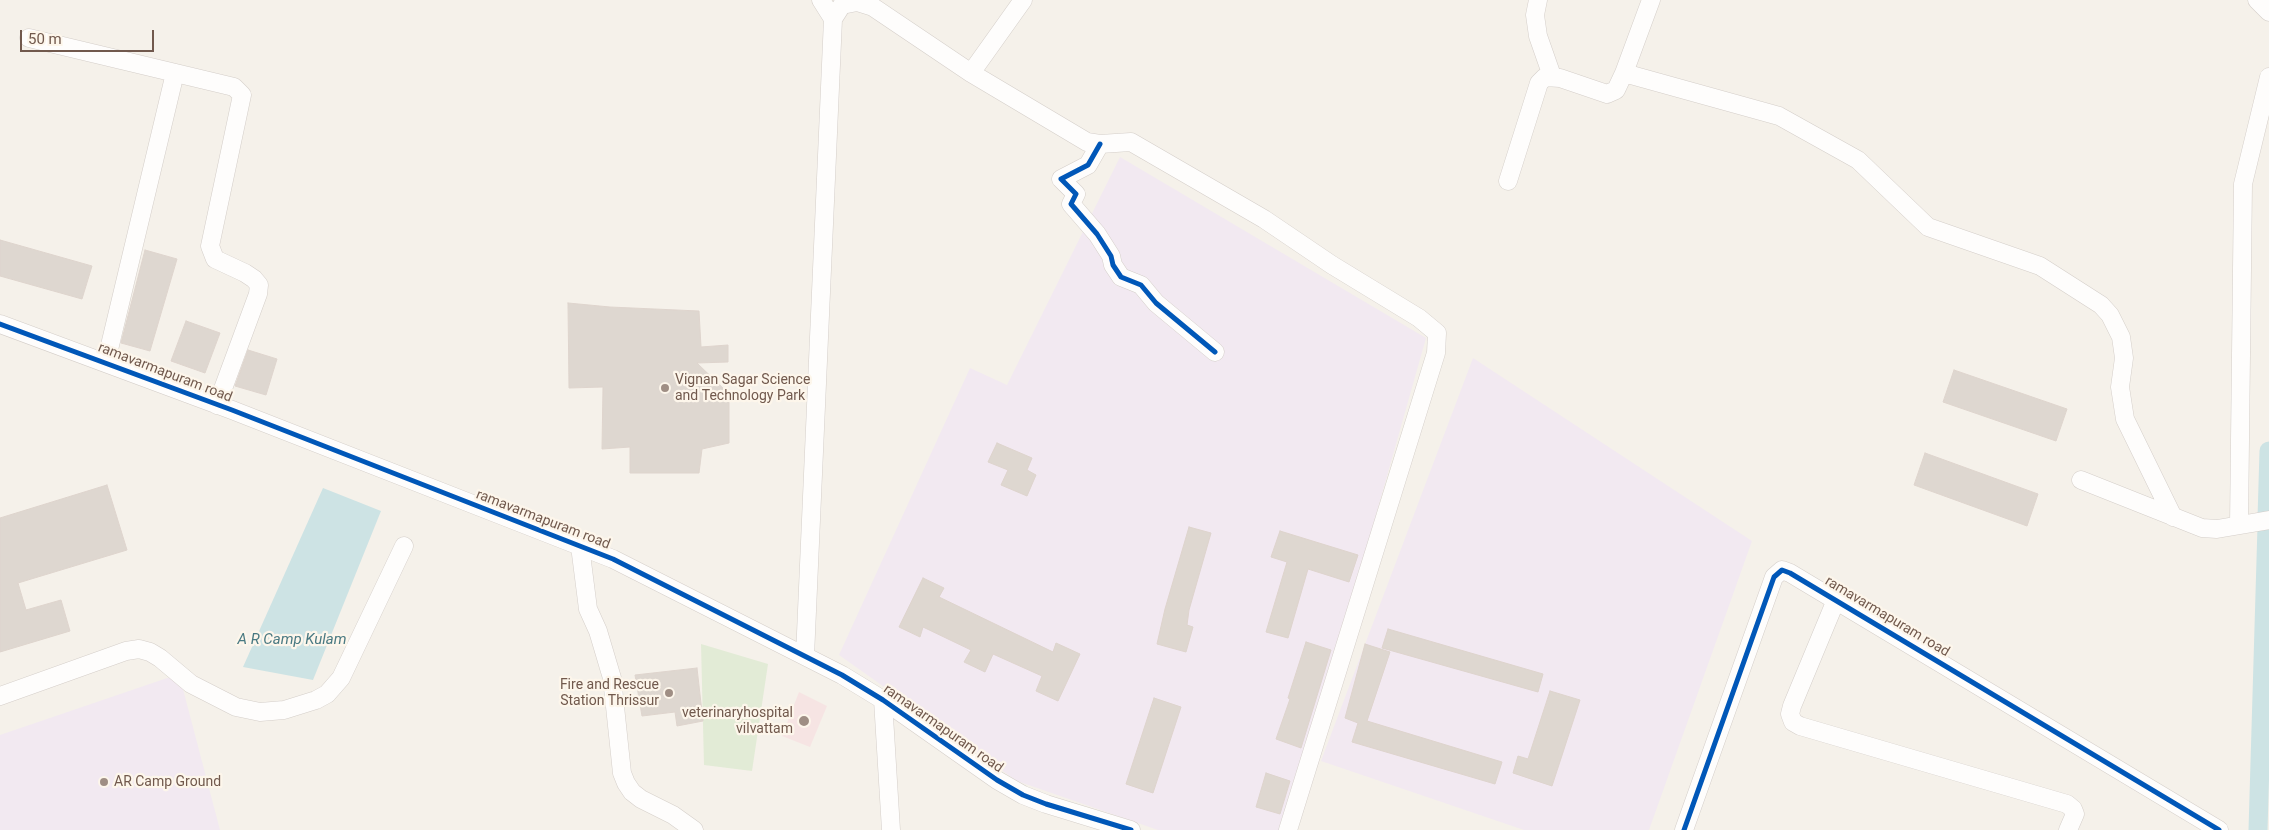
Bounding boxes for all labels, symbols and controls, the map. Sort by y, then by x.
scale bar [22,20,156,52]
text: 50 m [28,30,62,48]
street label: ramavarmapuram road [96,340,234,406]
place label: Vignan Sagar Science and Technology Park [675,372,810,404]
marker: Vignan Sagar Science and Technology Park [659,382,671,394]
street label: ramavarmapuram road [474,487,612,553]
street label: ramavarmapuram road [1822,573,1952,661]
water label: A R Camp Kulam [237,631,347,649]
place label: Fire and Rescue Station Thrissur [560,677,659,710]
street label: ramavarmapuram road [880,681,1006,777]
marker: Fire and Rescue Station Thrissur [663,687,675,699]
place label: veterinaryhospital vilvattam [682,705,793,738]
marker: veterinaryhospital vilvattam [797,714,811,728]
place label: AR Camp Ground [114,774,221,790]
marker: AR Camp Ground [98,776,110,788]

